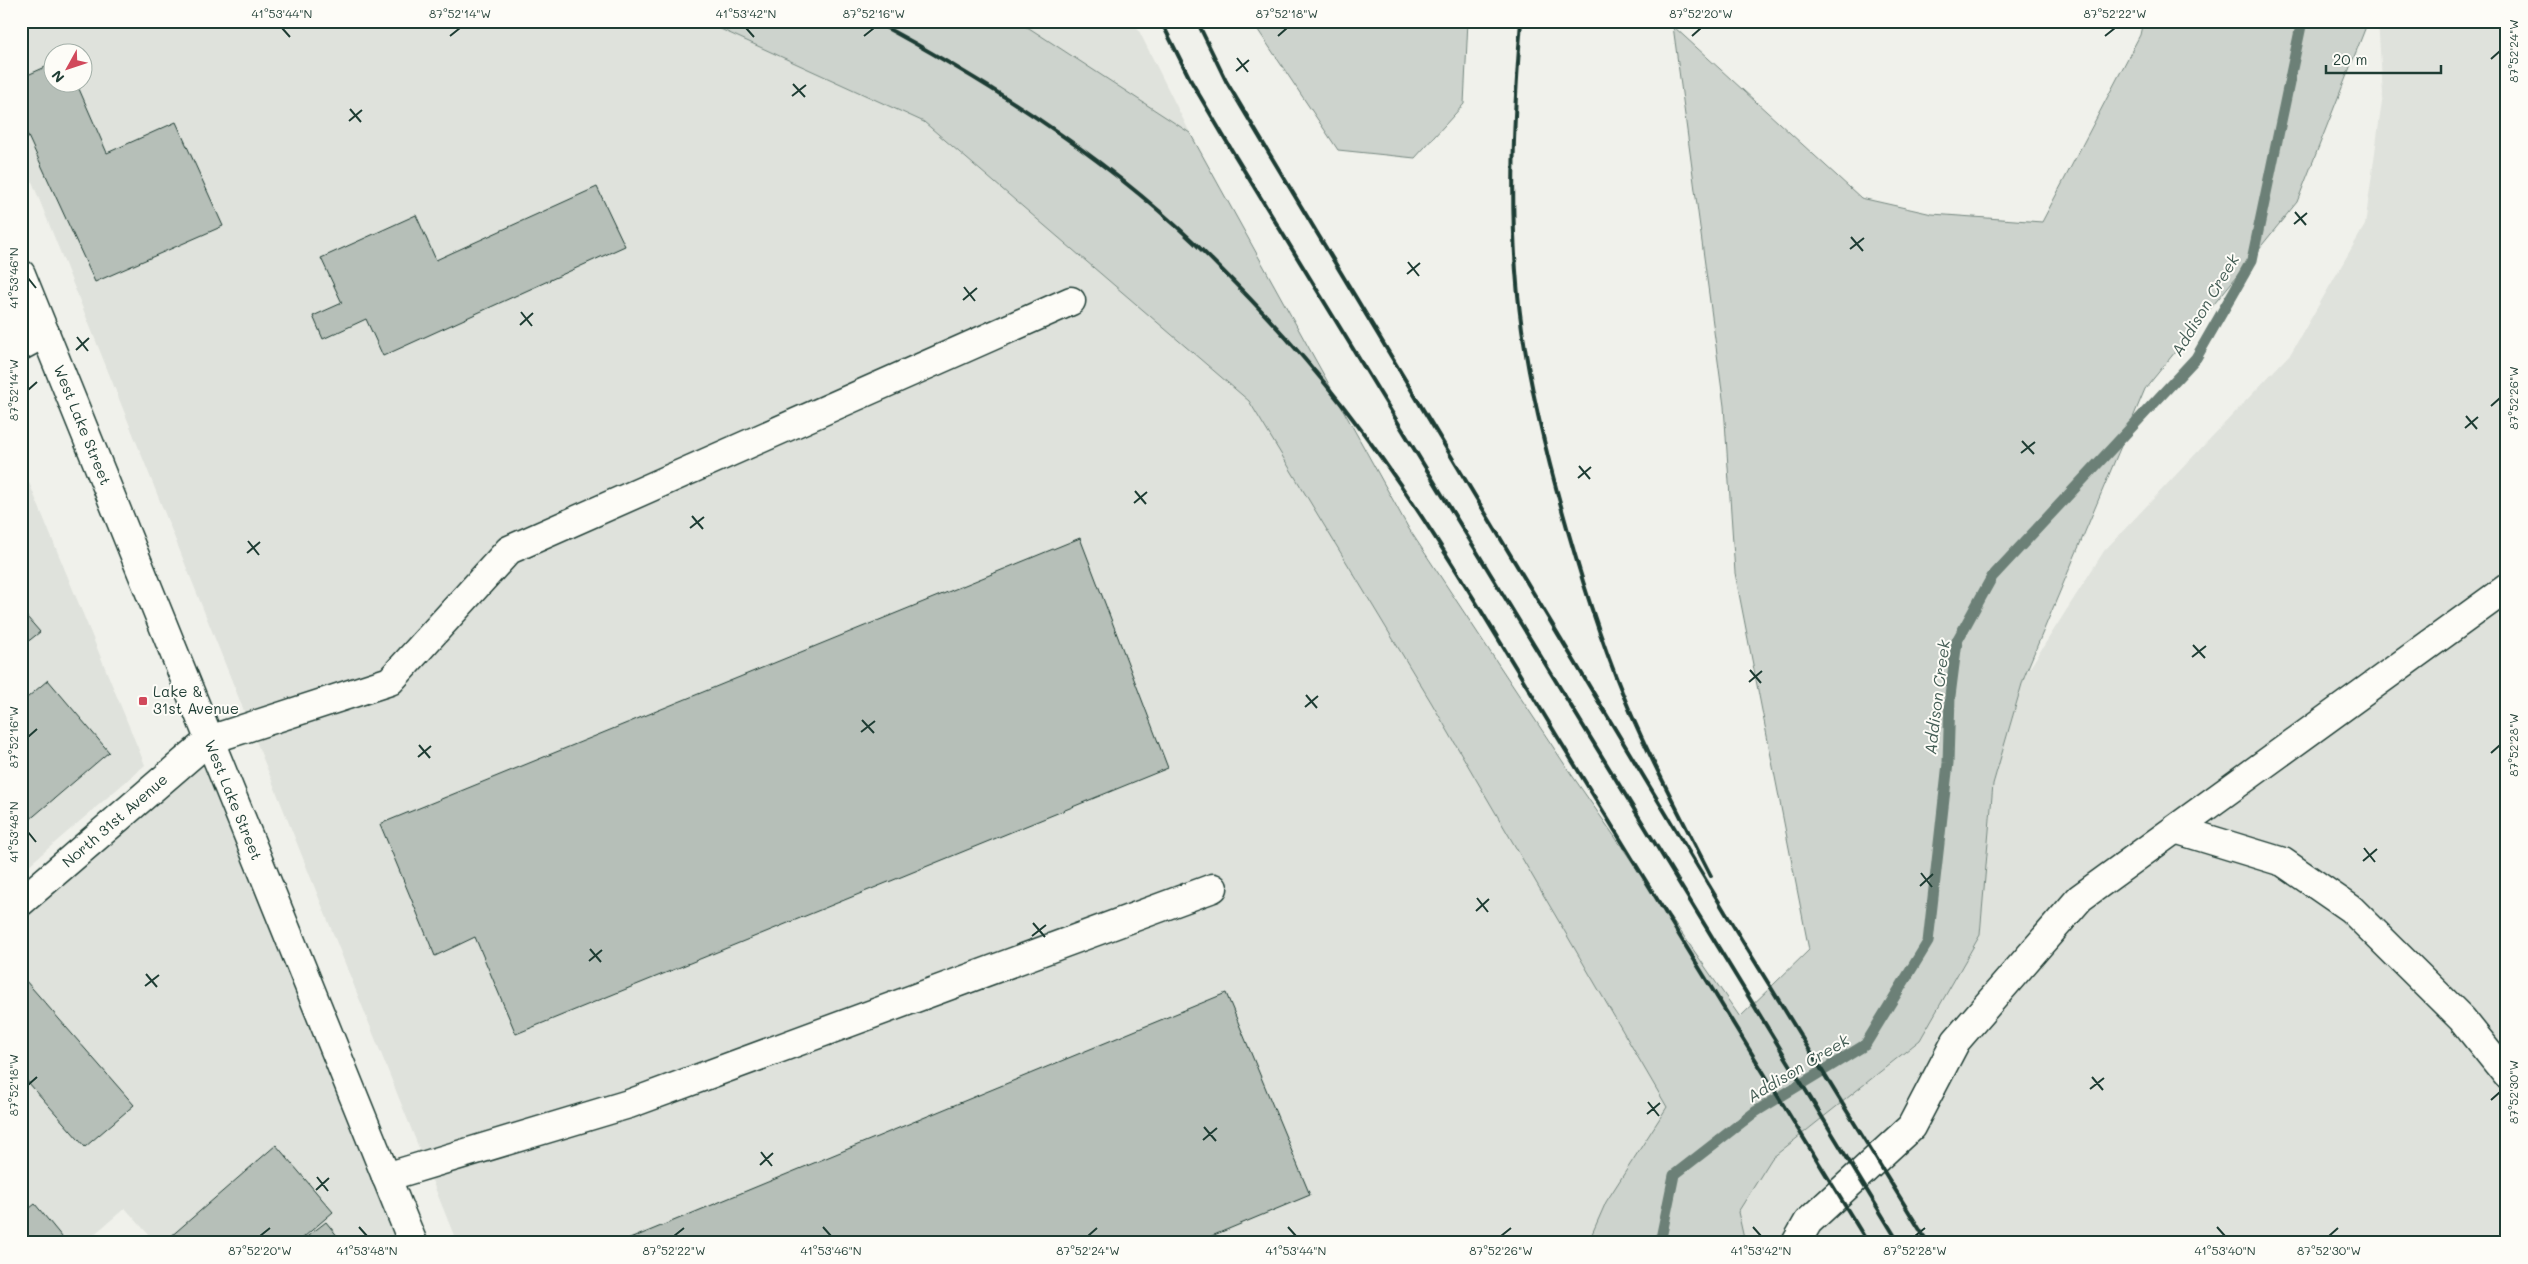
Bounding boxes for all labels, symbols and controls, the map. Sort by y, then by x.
text: 41°53'44"N [252,5,312,21]
text: 87°52'14"W [429,5,491,21]
text: 41°53'42"N [716,5,776,21]
text: 87°52'16"W [843,5,905,21]
text: 87°52'18"W [1256,5,1318,21]
text: 87°52'20"W [1669,5,1733,21]
text: 87°52'22"W [2083,5,2147,21]
text: 87°52'24"W [2505,19,2521,83]
north arrow [42,42,92,92]
scale bar [2326,42,2440,74]
text: 20 m [2333,49,2367,69]
text: N [47,66,68,87]
text: 41°53'46"N [5,247,21,309]
water label: Addison Creek [2166,250,2244,360]
text: 87°52'14"W [5,359,21,421]
street label: West Lake Street [50,361,116,488]
text: 87°52'26"W [2505,366,2521,430]
water label: Addison Creek [1919,638,1954,755]
place label: Lake & 31st Avenue [153,681,239,718]
marker: Lake & 31st Avenue [137,695,149,707]
text: 87°52'16"W [5,706,21,768]
text: 87°52'28"W [2505,713,2521,777]
street label: West Lake Street [201,736,267,863]
street label: North 31st Avenue [57,769,171,872]
text: 41°53'48"N [5,801,21,863]
water label: Addison Creek [1743,1029,1853,1106]
text: 87°52'18"W [5,1054,21,1116]
text: 87°52'30"W [2505,1060,2521,1124]
text: 87°52'20"W [228,1242,292,1258]
text: 41°53'48"N [336,1242,398,1258]
text: 87°52'22"W [642,1242,706,1258]
text: 41°53'46"N [800,1242,862,1258]
text: 87°52'24"W [1056,1242,1120,1258]
text: 41°53'44"N [1266,1242,1326,1258]
text: 87°52'26"W [1469,1242,1533,1258]
text: 41°53'42"N [1731,1242,1791,1258]
text: 87°52'28"W [1883,1242,1947,1258]
text: 41°53'40"N [2194,1242,2256,1258]
text: 87°52'30"W [2297,1242,2361,1258]

